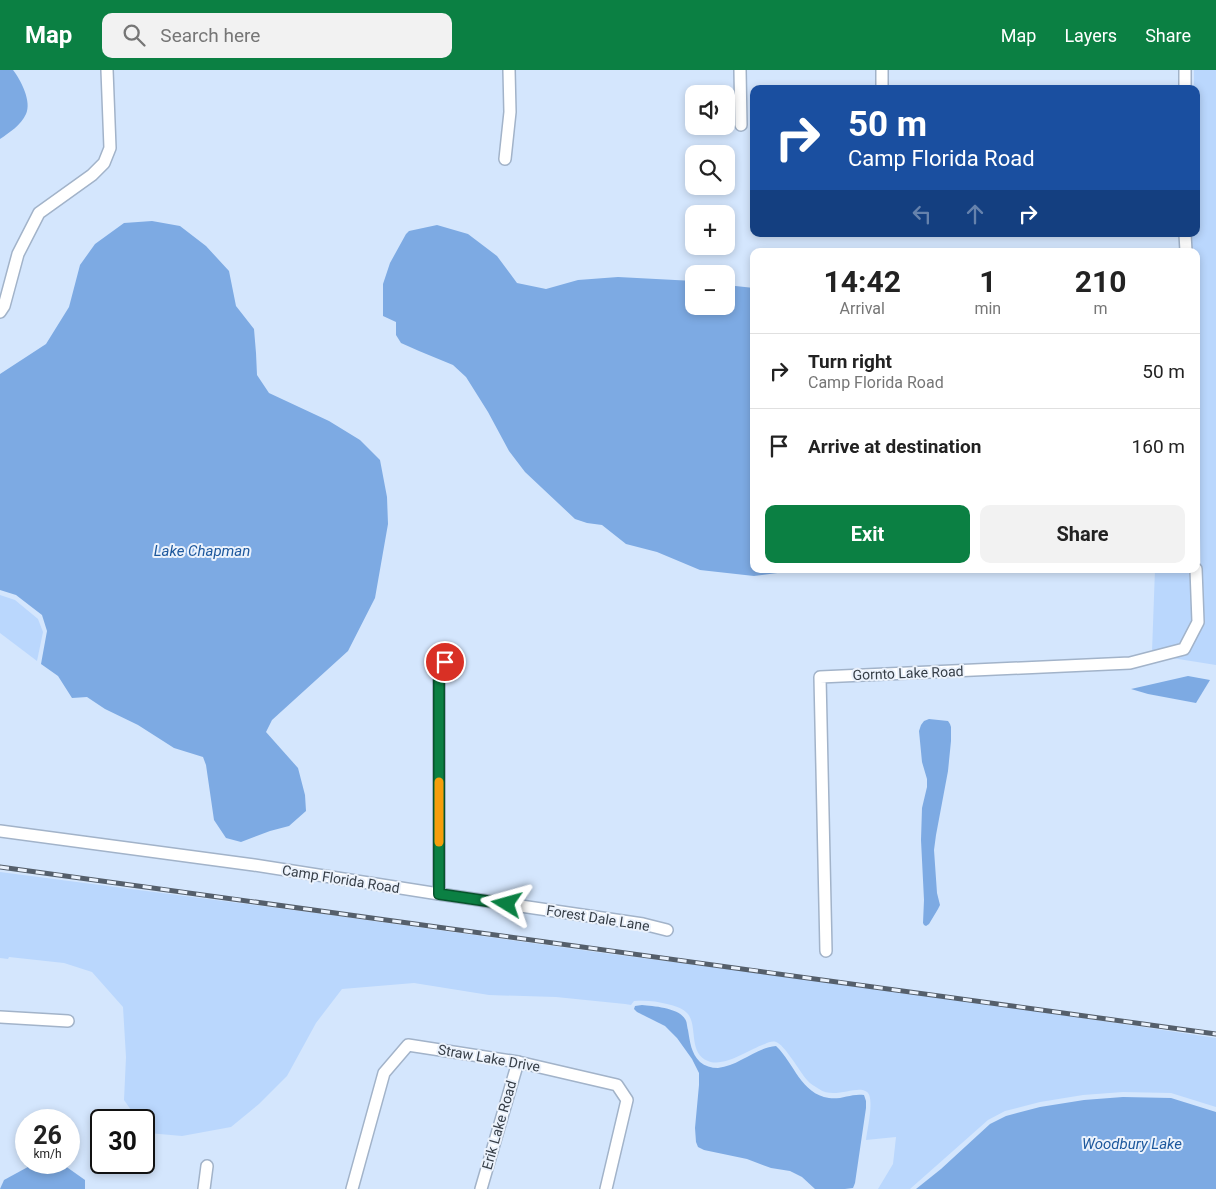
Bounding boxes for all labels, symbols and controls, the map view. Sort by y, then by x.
search box [102,13,452,58]
text: Map [25,21,72,49]
icon: search [120,21,148,49]
text: Search here [160,24,260,47]
text: Map [1001,25,1036,46]
text: Layers [1064,25,1117,46]
text: Share [1145,25,1191,46]
map controls [685,85,735,315]
button: sound [685,85,735,135]
text: 50 m [848,104,927,145]
icon: right [765,105,830,170]
button: search [685,145,735,195]
text: Camp Florida Road [848,146,1035,171]
icon: left [908,200,936,228]
icon: ahead [961,200,989,228]
icon: right [1014,200,1042,228]
button: + [685,205,735,255]
text: 14:42 [824,264,901,299]
text: 1 [979,264,996,299]
text: 210 [1075,264,1126,299]
button: − [685,265,735,315]
text: Arrival [840,299,885,318]
text: min [974,299,1001,318]
text: m [1094,299,1108,318]
text: Turn right [808,350,892,373]
icon: right [765,357,793,385]
text: 50 m [1142,360,1185,383]
text: Camp Florida Road [808,373,944,392]
icon: arrive [765,432,793,460]
text: Arrive at destination [808,435,981,458]
text: 160 m [1132,435,1185,458]
button: Exit [765,505,970,563]
button: Share [980,505,1185,563]
water label: Lake Chapman [154,542,250,560]
pin [424,641,466,683]
icon: arrive [431,648,459,676]
street label: Gornto Lake Road [852,663,964,683]
street label: Camp Florida Road [281,862,401,896]
position arrow [480,877,532,929]
street label: Forest Dale Lane [545,902,651,934]
street label: Straw Lake Drive [437,1041,541,1075]
street label: Erik Lake Road [479,1079,519,1171]
speed limit sign: 30 [90,1109,155,1174]
text: 26 [33,1121,62,1150]
water label: Woodbury Lake [1082,1135,1182,1153]
text: km/h [33,1147,62,1161]

